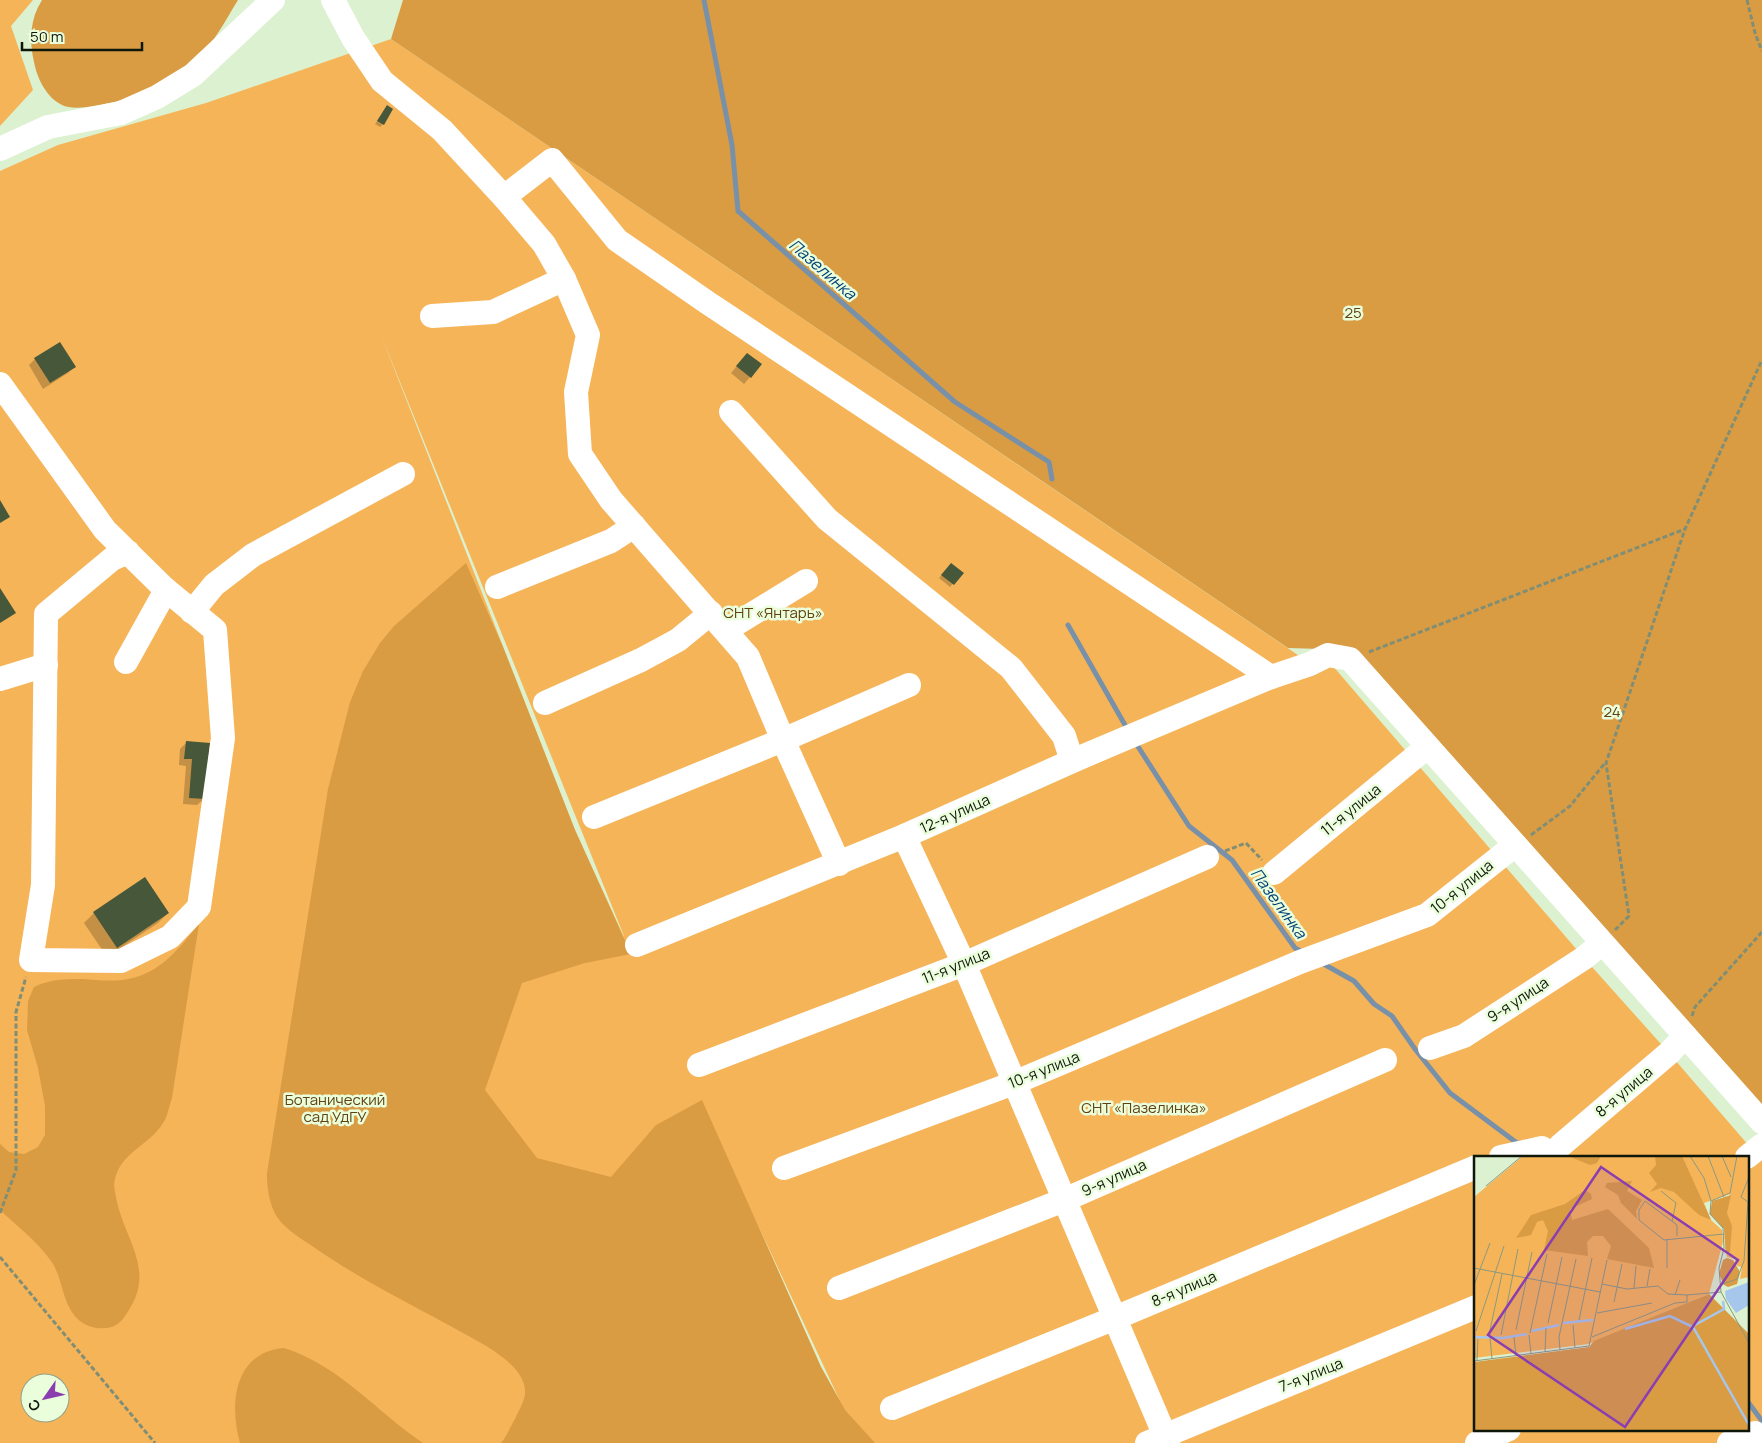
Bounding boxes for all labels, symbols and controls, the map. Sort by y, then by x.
scale bar [22,20,142,52]
text: 50 m [30,26,64,47]
water label: Пазелинка [785,234,862,305]
park label: 25 [1344,302,1362,323]
park label: СНТ «Янтарь» [723,602,823,623]
park label: 24 [1603,701,1621,722]
street label: 11-я улица [1316,779,1385,840]
street label: 12-я улица [917,789,993,838]
street label: 10-я улица [1426,855,1497,918]
water label: Пазелинка [1246,863,1313,944]
street label: 11-я улица [919,942,993,989]
street label: 9-я улица [1483,972,1552,1027]
street label: 10-я улица [1005,1046,1083,1093]
street label: 8-я улица [1591,1062,1657,1122]
park label: Ботанический сад УдГУ [285,1089,385,1127]
park label: СНТ «Пазелинка» [1081,1097,1207,1118]
street label: 9-я улица [1078,1154,1150,1201]
inset map [1474,1156,1750,1430]
street label: 8-я улица [1148,1265,1220,1312]
street label: 7-я улица [1276,1352,1346,1397]
north arrow [20,1373,70,1423]
text: С [23,1396,45,1415]

